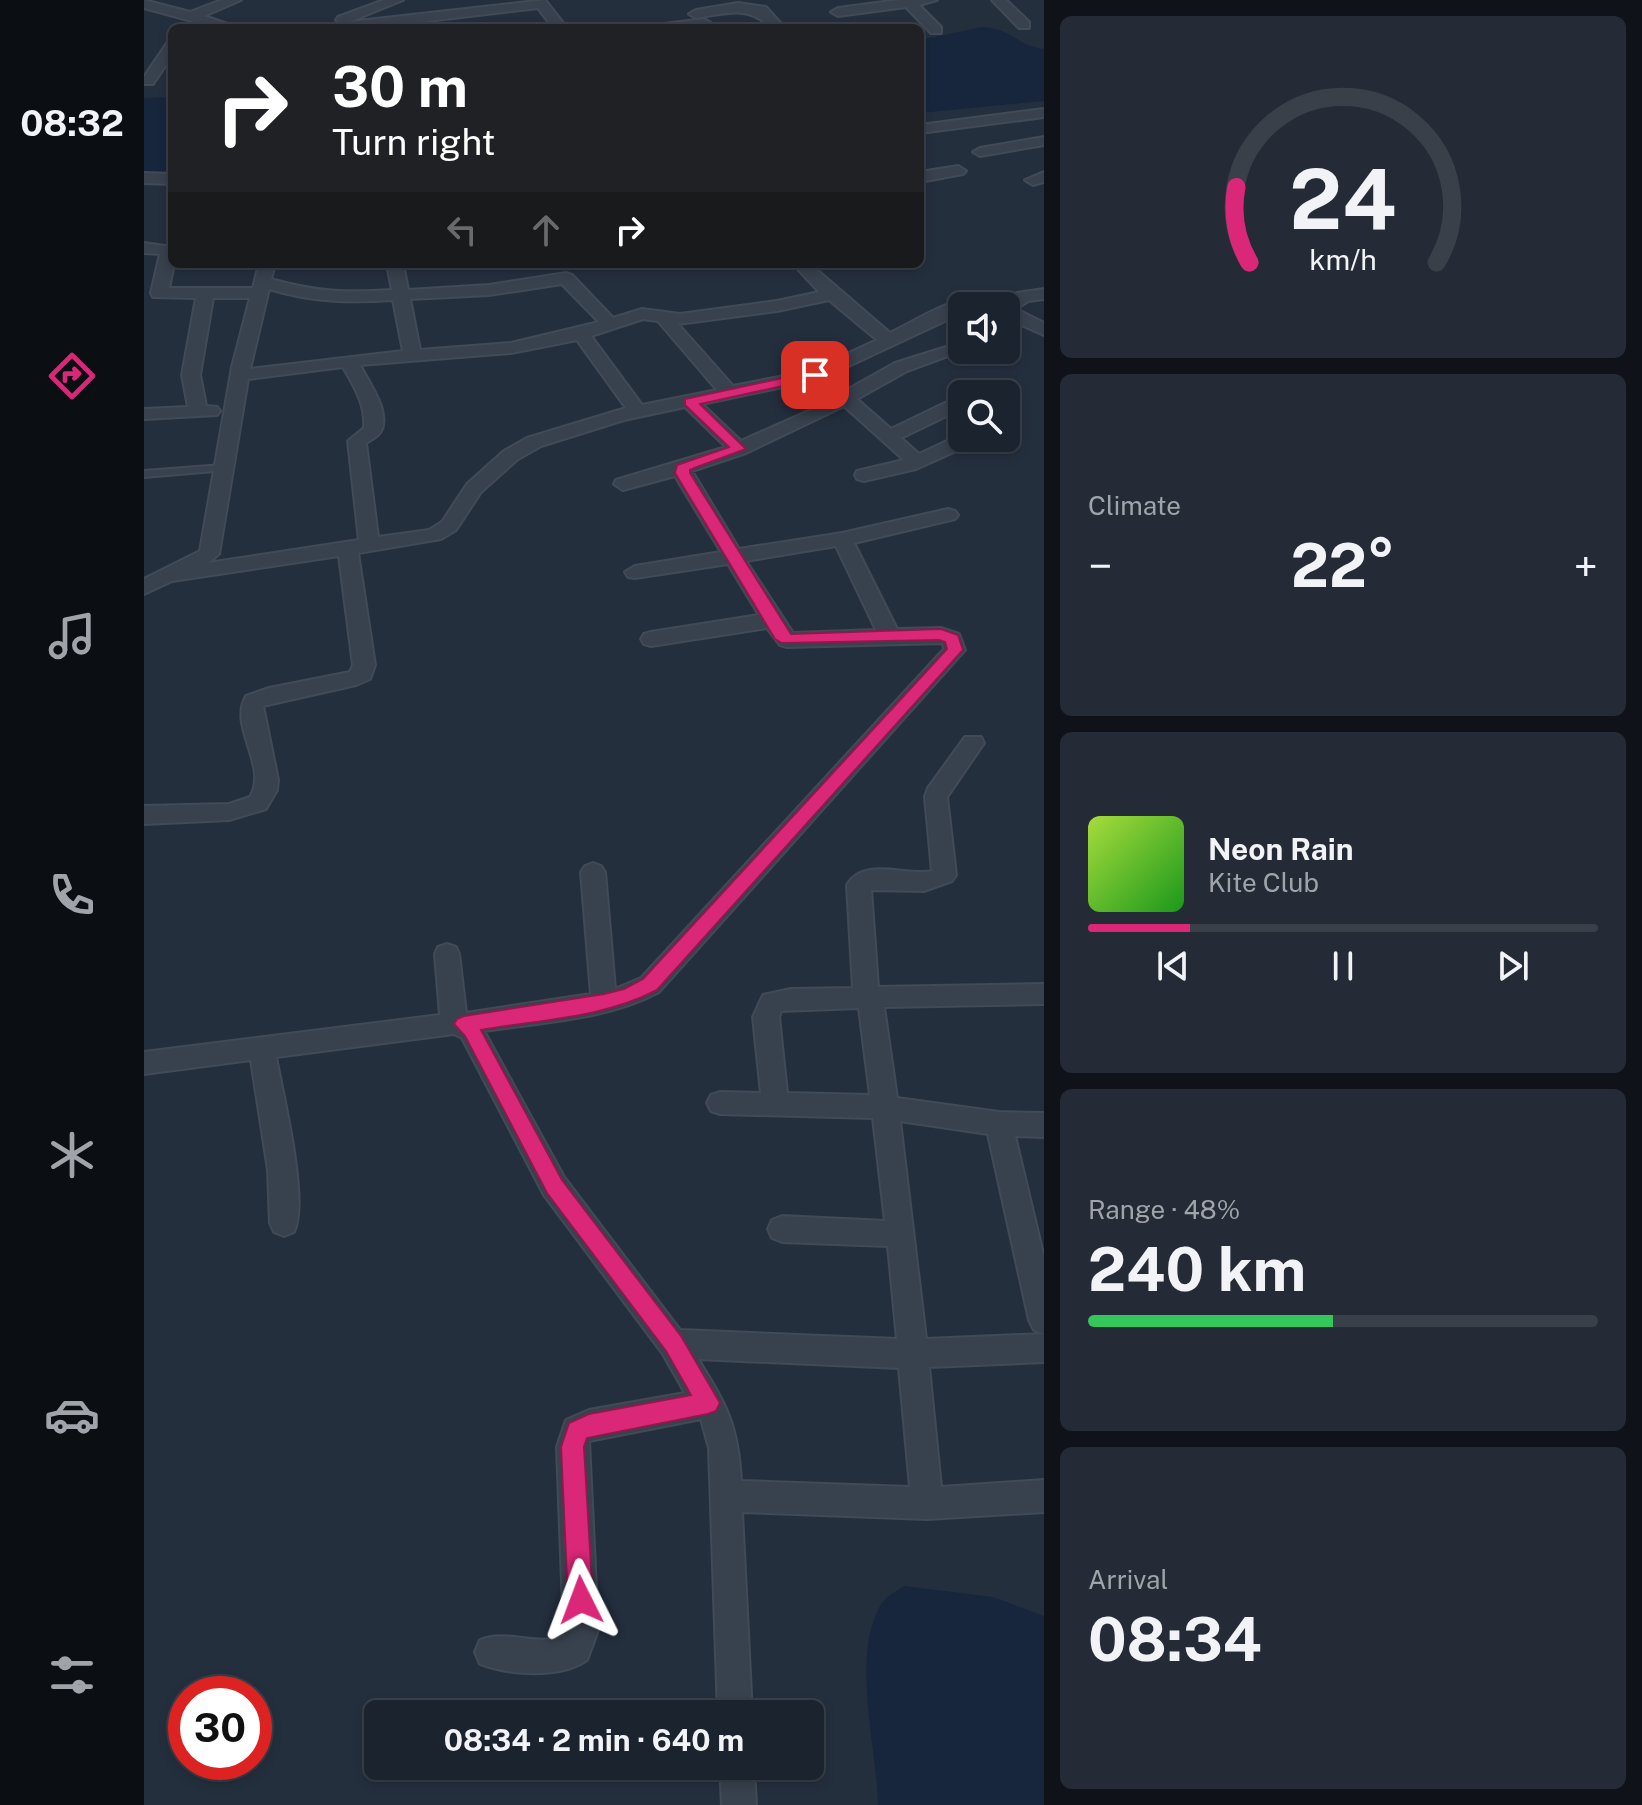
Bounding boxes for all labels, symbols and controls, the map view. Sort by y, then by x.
text: 30 m [332,54,468,120]
icon: right [200,56,304,160]
text: 08:32 [20,102,124,144]
text: Turn right [332,121,495,163]
text: 24 [1289,149,1397,247]
icon: left [440,208,484,252]
icon: ahead [524,208,568,252]
icon: right [608,208,652,252]
text: km/h [1309,243,1377,276]
map controls [948,292,1020,452]
button: sound [948,292,1020,364]
pin [781,341,849,409]
icon: directions [44,348,100,404]
icon: arrive [793,353,837,397]
button: search [948,380,1020,452]
text: Climate [1088,490,1181,521]
text: 22° [1291,530,1395,601]
text: − [1088,540,1112,592]
text: + [1574,540,1598,592]
icon: music [44,608,100,664]
text: Neon Rain [1208,831,1354,867]
icon: phone [44,867,100,923]
text: Kite Club [1208,867,1319,898]
icon: previous [1151,944,1195,988]
icon: pause [1321,944,1365,988]
icon: next [1491,944,1535,988]
icon: climate [44,1127,100,1183]
text: Range · 48% [1088,1194,1240,1225]
text: 240 km [1088,1234,1306,1305]
icon: car [44,1387,100,1443]
position arrow [539,1558,623,1642]
text: Arrival [1088,1564,1168,1595]
text: 08:34 [1088,1604,1262,1675]
icon: filters [44,1647,100,1703]
speed limit sign: 30 [168,1676,272,1780]
text: 08:34 · 2 min · 640 m [444,1722,744,1758]

